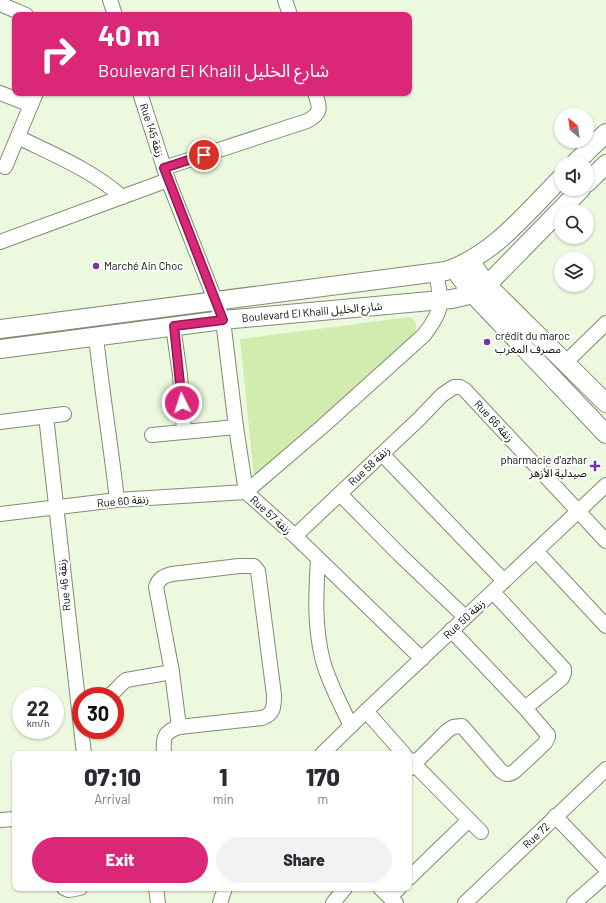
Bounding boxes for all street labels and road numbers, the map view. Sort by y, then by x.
street label: Rue 145 زنقة [137,101,167,159]
street label: Boulevard El Khalil شارع الخليل [241,299,383,326]
street label: Rue 66 زنقة [471,397,517,445]
street label: Rue 58 زنقة [345,443,393,489]
street label: Rue 60 زنقة [96,492,150,510]
street label: Rue 57 زنقة [247,493,295,537]
street label: Rue 46 زنقة [54,558,74,612]
street label: Rue 50 زنقة [440,596,488,642]
street label: Rue 72 [520,819,552,851]

